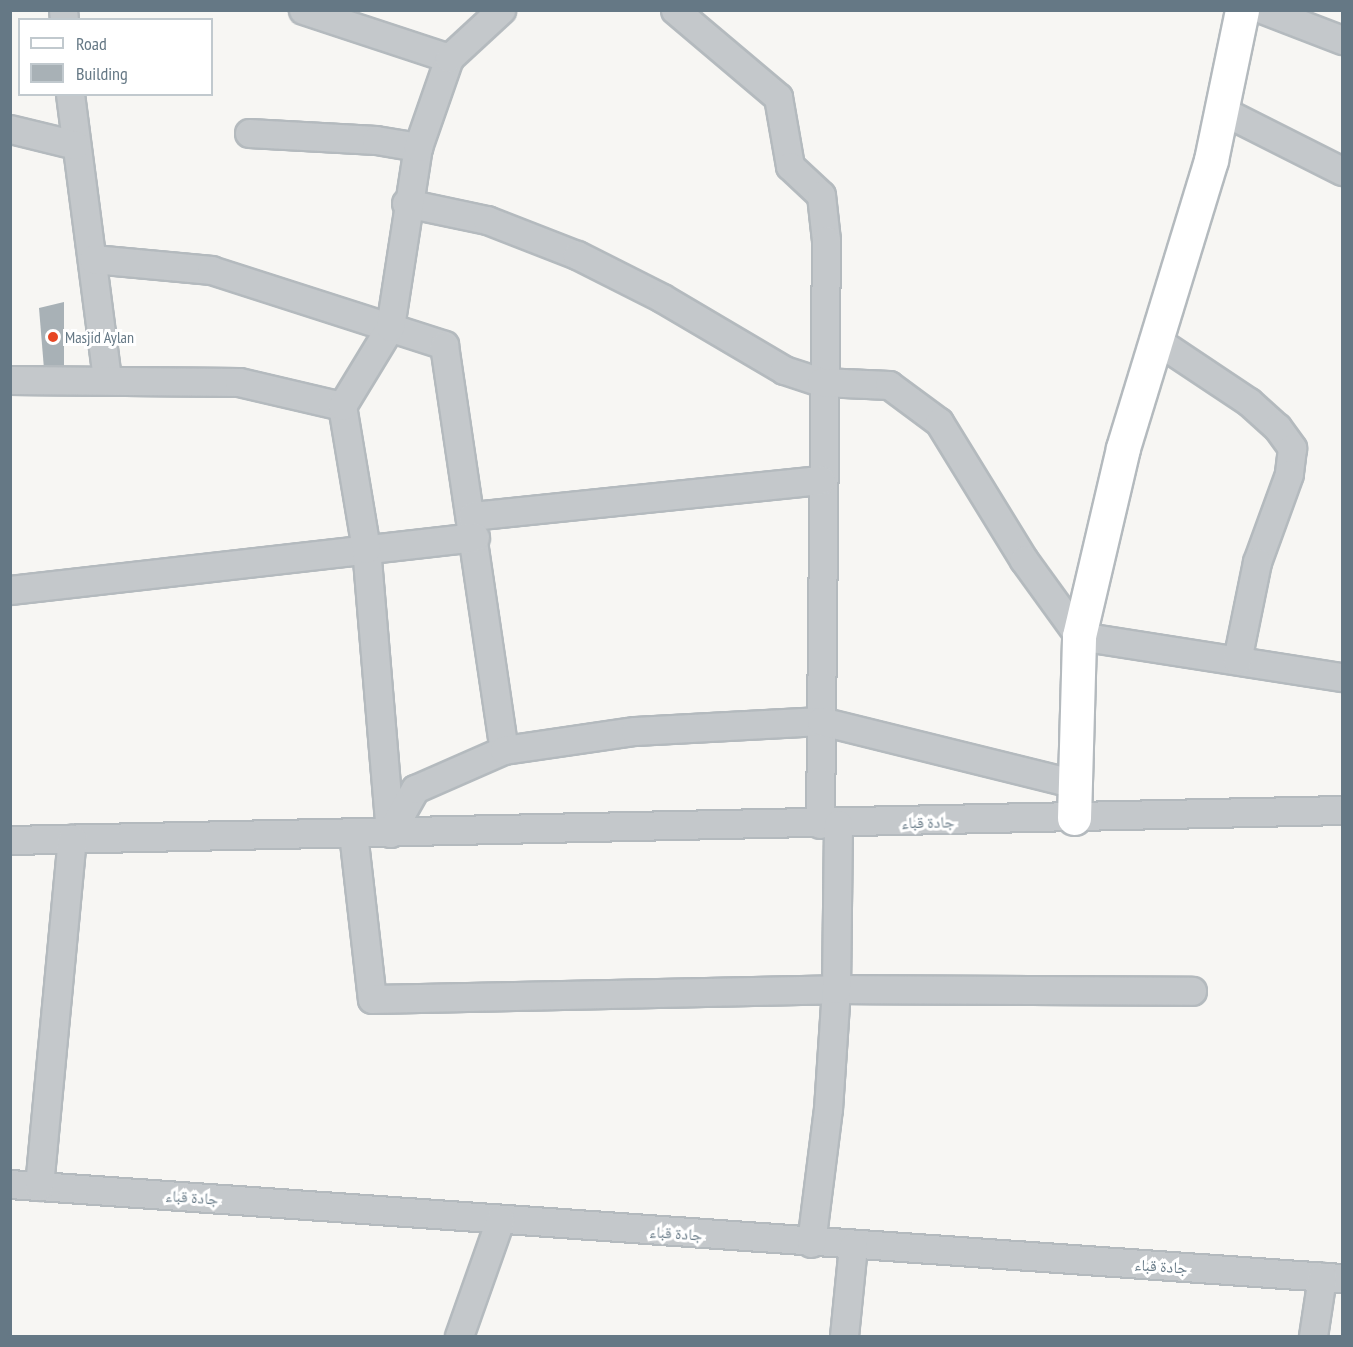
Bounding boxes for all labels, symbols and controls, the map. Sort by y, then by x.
legend [18,18,213,96]
text: Road [76,32,107,55]
text: Building [76,62,128,85]
place label: Masjid Aylan [65,327,134,347]
marker: Masjid Aylan [46,330,60,344]
street label: جادة قباء [901,812,955,832]
street label: جادة قباء [165,1186,219,1208]
street label: جادة قباء [649,1222,703,1244]
street label: جادة قباء [1134,1255,1188,1277]

